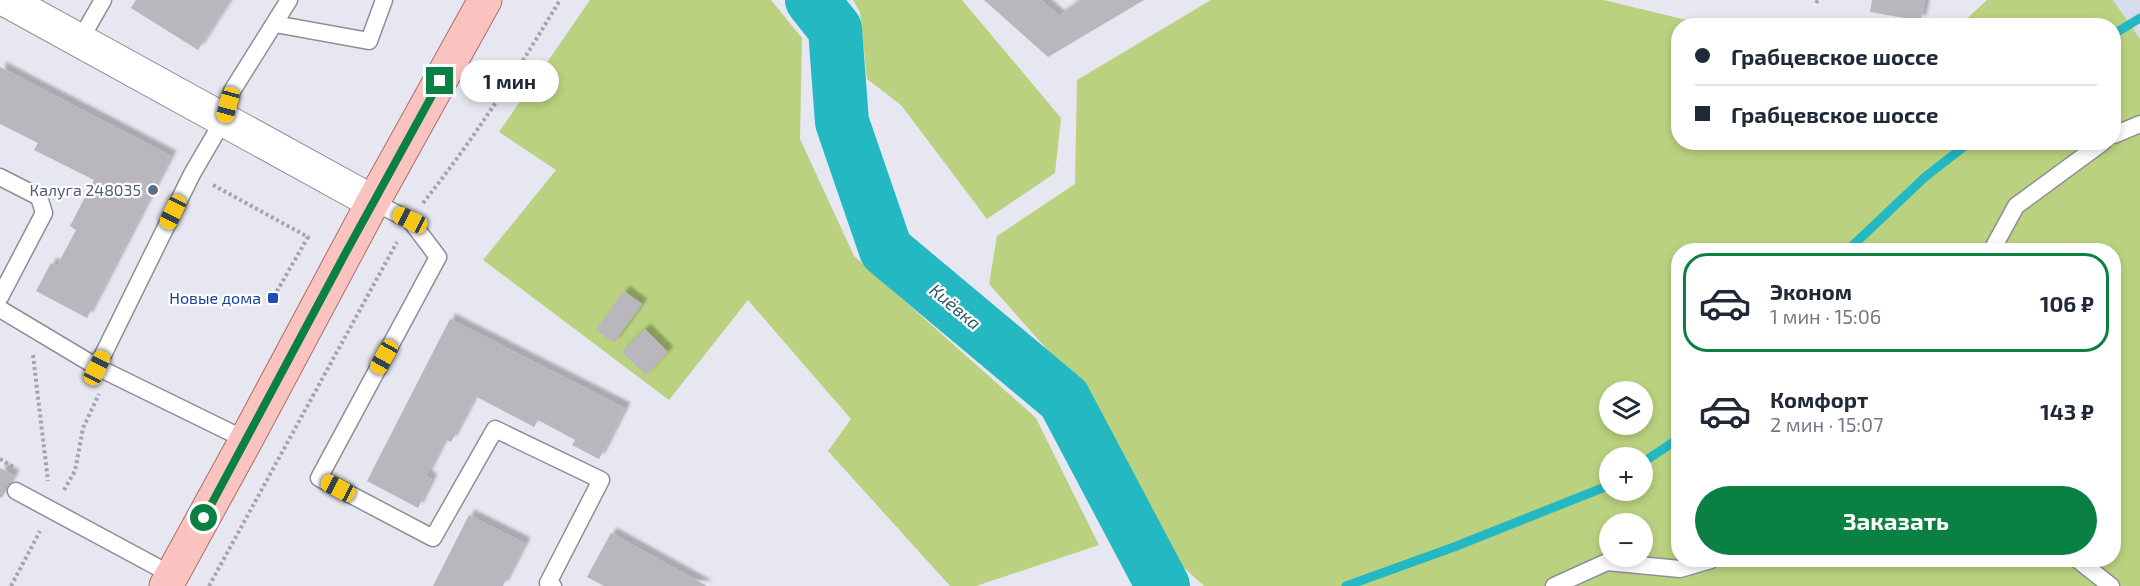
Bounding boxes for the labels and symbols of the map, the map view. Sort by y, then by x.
callout: 1 мин [461,60,560,102]
route end [426,67,453,94]
car [215,85,241,125]
place label: Калуга 248035 [30,180,141,200]
marker: Калуга 248035 [146,183,160,197]
car [157,192,189,232]
car [390,204,430,236]
water label: Киёвка [925,278,986,334]
place label: Новые дома [169,288,261,307]
marker: Новые дома [266,291,280,305]
car [367,337,401,377]
car [81,348,113,388]
car [318,472,358,504]
route start [190,504,217,531]

